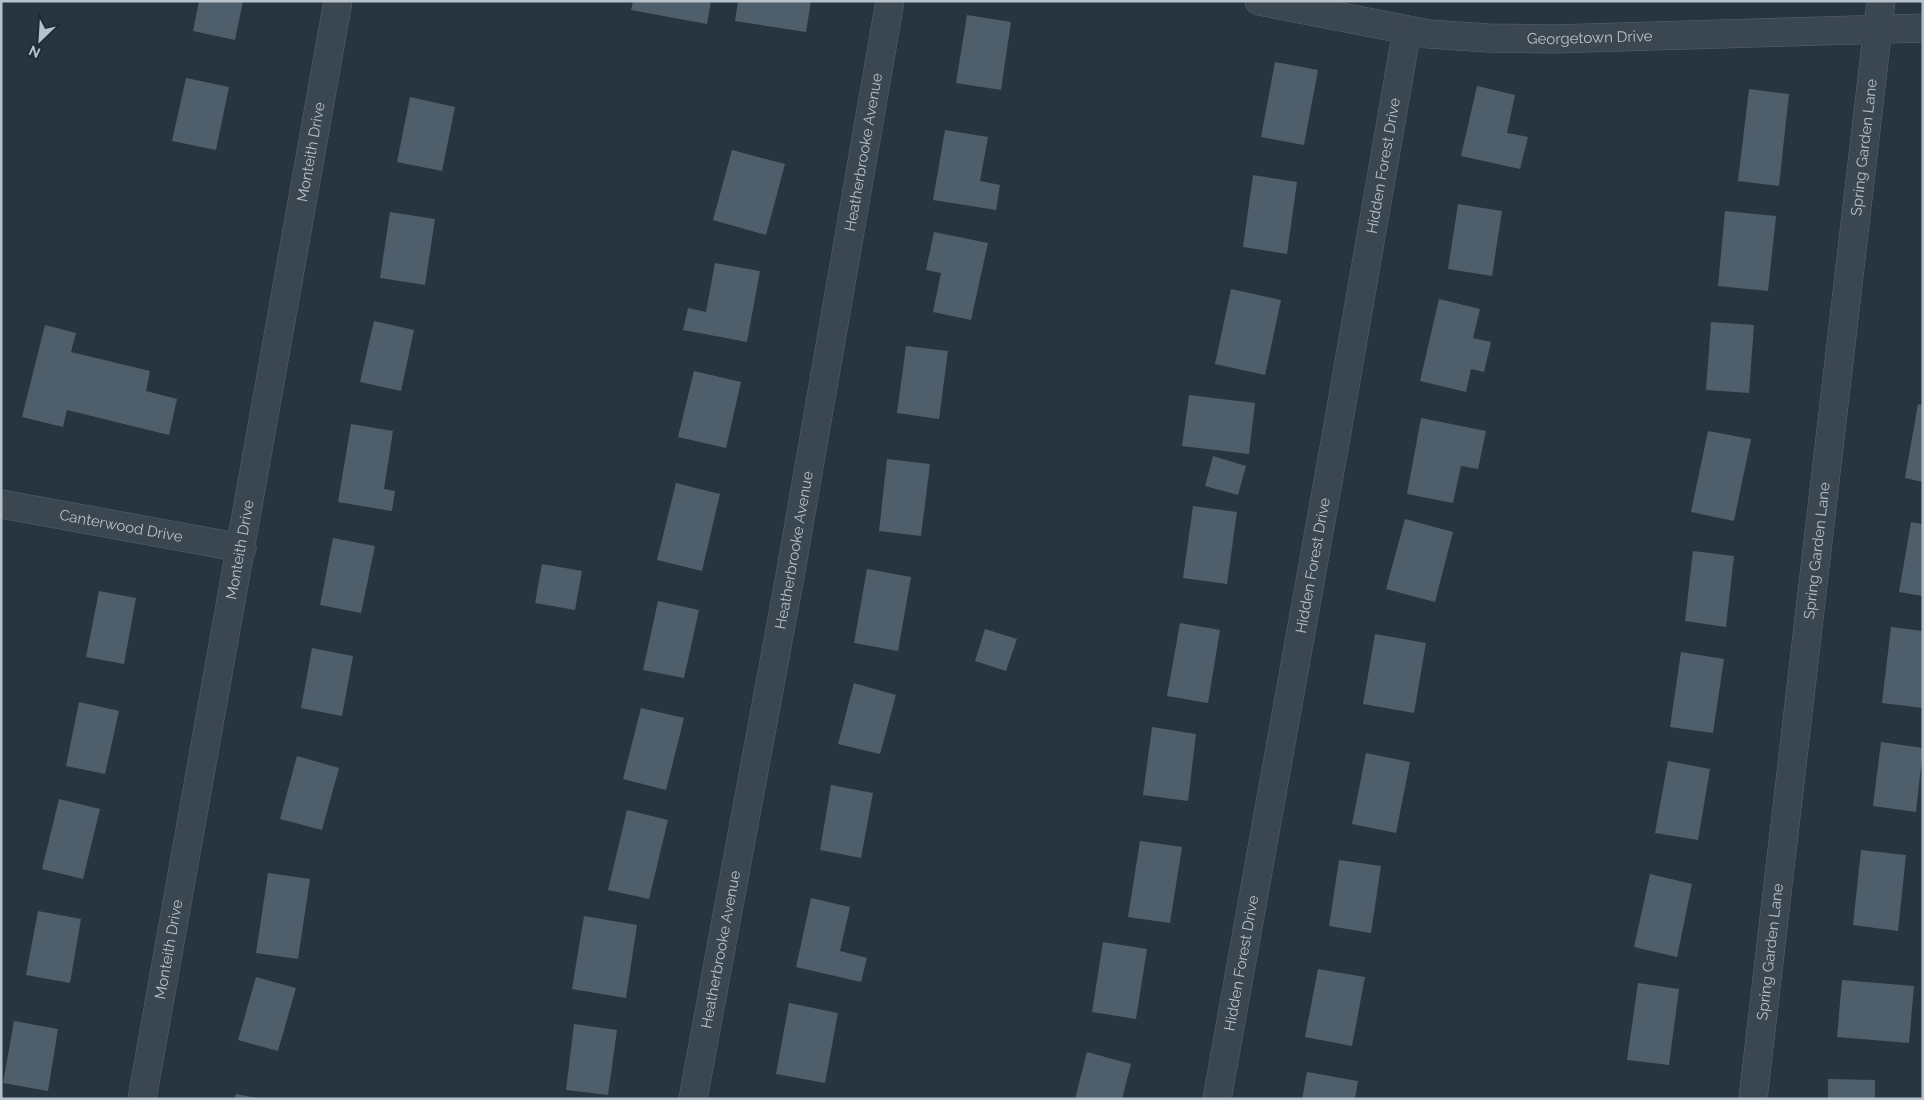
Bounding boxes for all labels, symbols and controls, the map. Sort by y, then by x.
north arrow [15,15,65,65]
street label: Georgetown Drive [1527,27,1653,48]
text: N [26,42,43,61]
street label: Heatherbrooke Avenue [841,72,886,233]
street label: Spring Garden Lane [1847,78,1881,217]
street label: Hidden Forest Drive [1363,96,1404,235]
street label: Monteith Drive [293,100,329,203]
street label: Heatherbrooke Avenue [771,470,817,631]
street label: Spring Garden Lane [1800,481,1834,620]
street label: Hidden Forest Drive [1292,496,1334,635]
street label: Monteith Drive [222,498,258,601]
street label: Canterwood Drive [58,506,184,546]
street label: Heatherbrooke Avenue [697,869,744,1030]
street label: Spring Garden Lane [1753,882,1787,1022]
street label: Hidden Forest Drive [1220,894,1262,1032]
street label: Monteith Drive [151,898,186,1001]

